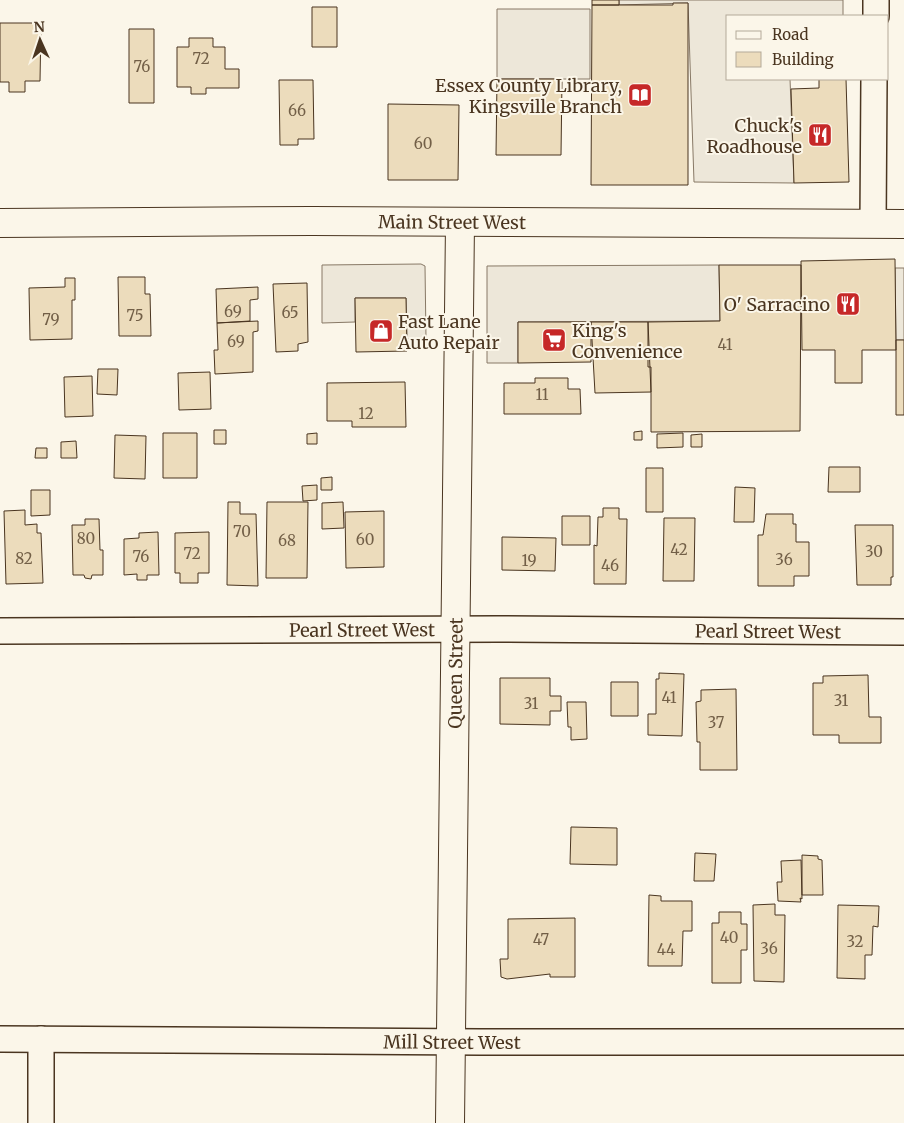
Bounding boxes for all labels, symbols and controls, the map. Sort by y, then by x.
north arrow [15,15,65,65]
legend [726,15,889,80]
text: N [33,18,45,36]
text: Road [772,25,808,44]
house number: 72 [192,49,210,68]
text: Building [772,50,834,69]
house number: 76 [134,57,150,76]
place label: Essex County Library, Kingsville Branch [435,74,622,118]
library icon: Essex County Library, Kingsville Branch [627,82,653,108]
house number: 66 [288,101,306,120]
place label: Chuck's Roadhouse [706,114,802,158]
restaurant icon: Chuck's Roadhouse [807,122,833,148]
house number: 60 [414,134,432,153]
street label: Main Street West [378,210,526,234]
restaurant icon: O' Sarracino [835,291,861,317]
place label: O' Sarracino [724,293,830,316]
house number: 69 [224,302,242,321]
house number: 65 [281,303,299,322]
house number: 75 [127,306,143,325]
house number: 79 [42,310,60,329]
place label: Fast Lane Auto Repair [397,310,500,354]
shop icon: Fast Lane Auto Repair [368,318,394,344]
place label: King's Convenience [572,319,682,363]
supermarket icon: King's Convenience [541,327,567,353]
house number: 69 [227,332,245,351]
house number: 41 [718,335,733,354]
house number: 11 [535,385,549,404]
house number: 12 [358,404,374,423]
house number: 70 [233,522,251,541]
house number: 80 [77,529,95,548]
house number: 60 [356,530,374,549]
house number: 68 [278,531,296,550]
house number: 42 [670,540,688,559]
house number: 30 [865,542,883,561]
house number: 72 [183,544,201,563]
house number: 76 [133,547,149,566]
house number: 82 [15,549,33,568]
house number: 36 [775,550,793,569]
house number: 19 [521,551,537,570]
house number: 46 [601,556,619,575]
street label: Queen Street [443,617,467,729]
street label: Pearl Street West [289,618,435,641]
street label: Pearl Street West [695,619,841,643]
house number: 41 [662,688,677,707]
house number: 31 [834,691,849,710]
house number: 31 [524,694,539,713]
house number: 37 [708,713,725,732]
house number: 40 [720,928,738,947]
house number: 47 [533,930,550,949]
house number: 32 [846,932,864,951]
house number: 36 [760,939,778,958]
house number: 44 [657,940,675,959]
street label: Mill Street West [383,1030,521,1054]

